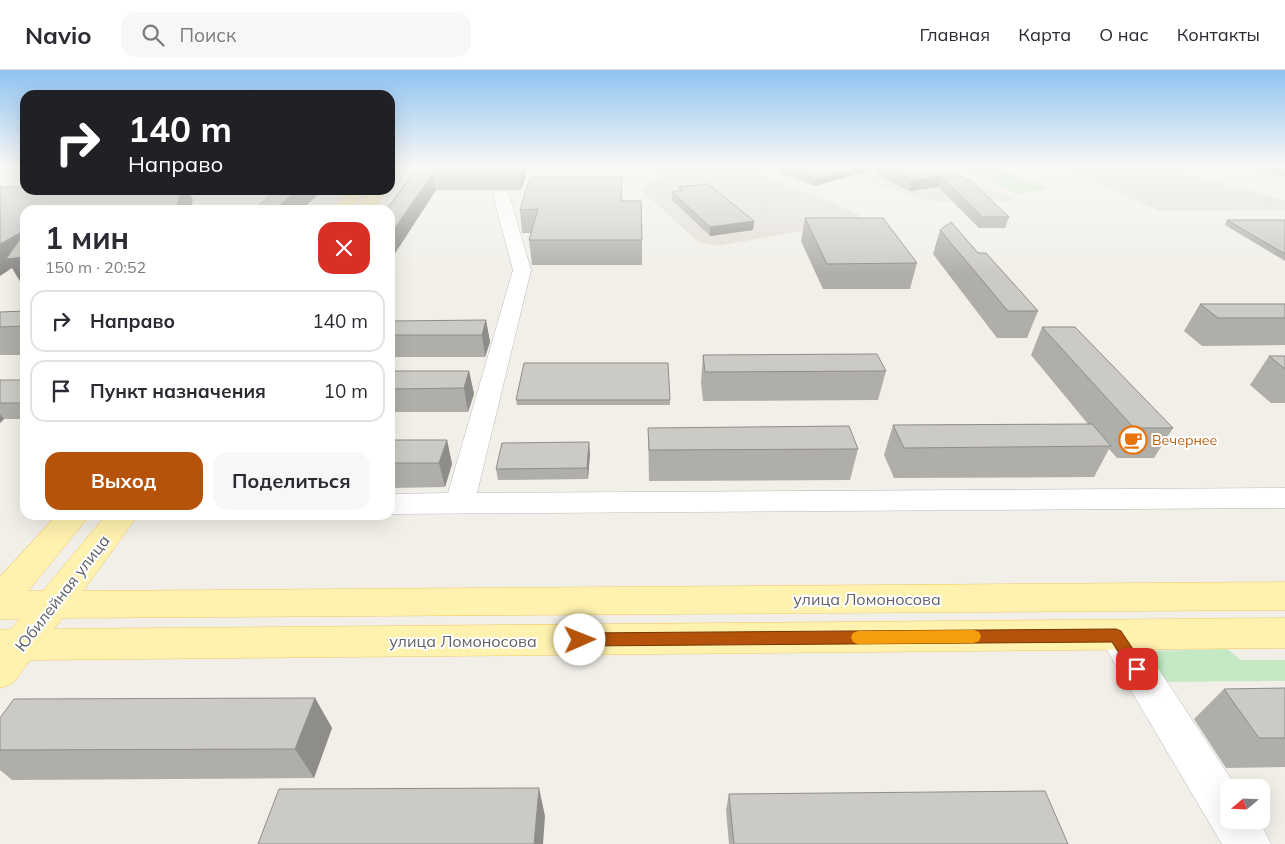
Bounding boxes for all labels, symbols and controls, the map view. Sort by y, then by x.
search box [121,12,471,57]
text: Navio [25,20,91,50]
icon: search [139,21,167,49]
text: Поиск [179,23,236,47]
text: Главная [920,23,990,46]
text: Карта [1018,23,1071,46]
text: О нас [1099,23,1149,46]
text: Контакты [1177,23,1260,46]
text: 140 m [128,107,232,151]
icon: right [45,110,110,175]
text: Направо [128,150,223,178]
text: 1 мин [45,219,129,257]
button: close [318,222,370,274]
text: 150 m · 20:52 [45,257,146,277]
icon: right [47,307,75,335]
text: Направо [90,309,175,333]
text: 140 m [312,309,368,333]
icon: arrive [47,377,75,405]
text: Пункт назначения [90,379,266,403]
text: 10 m [324,379,368,403]
cafe icon: Вечернее [1118,425,1148,455]
place label: Вечернее [1152,431,1218,449]
button: Выход [45,452,203,510]
button: Поделиться [213,452,370,510]
street label: Юбилейная улица [10,531,114,655]
street label: улица Ломоносова [793,589,941,609]
position arrow [553,613,605,665]
street label: улица Ломоносова [389,631,537,651]
pin [1116,648,1158,690]
icon: arrive [1123,655,1151,683]
north arrow [1220,779,1270,829]
map controls [1220,779,1270,829]

